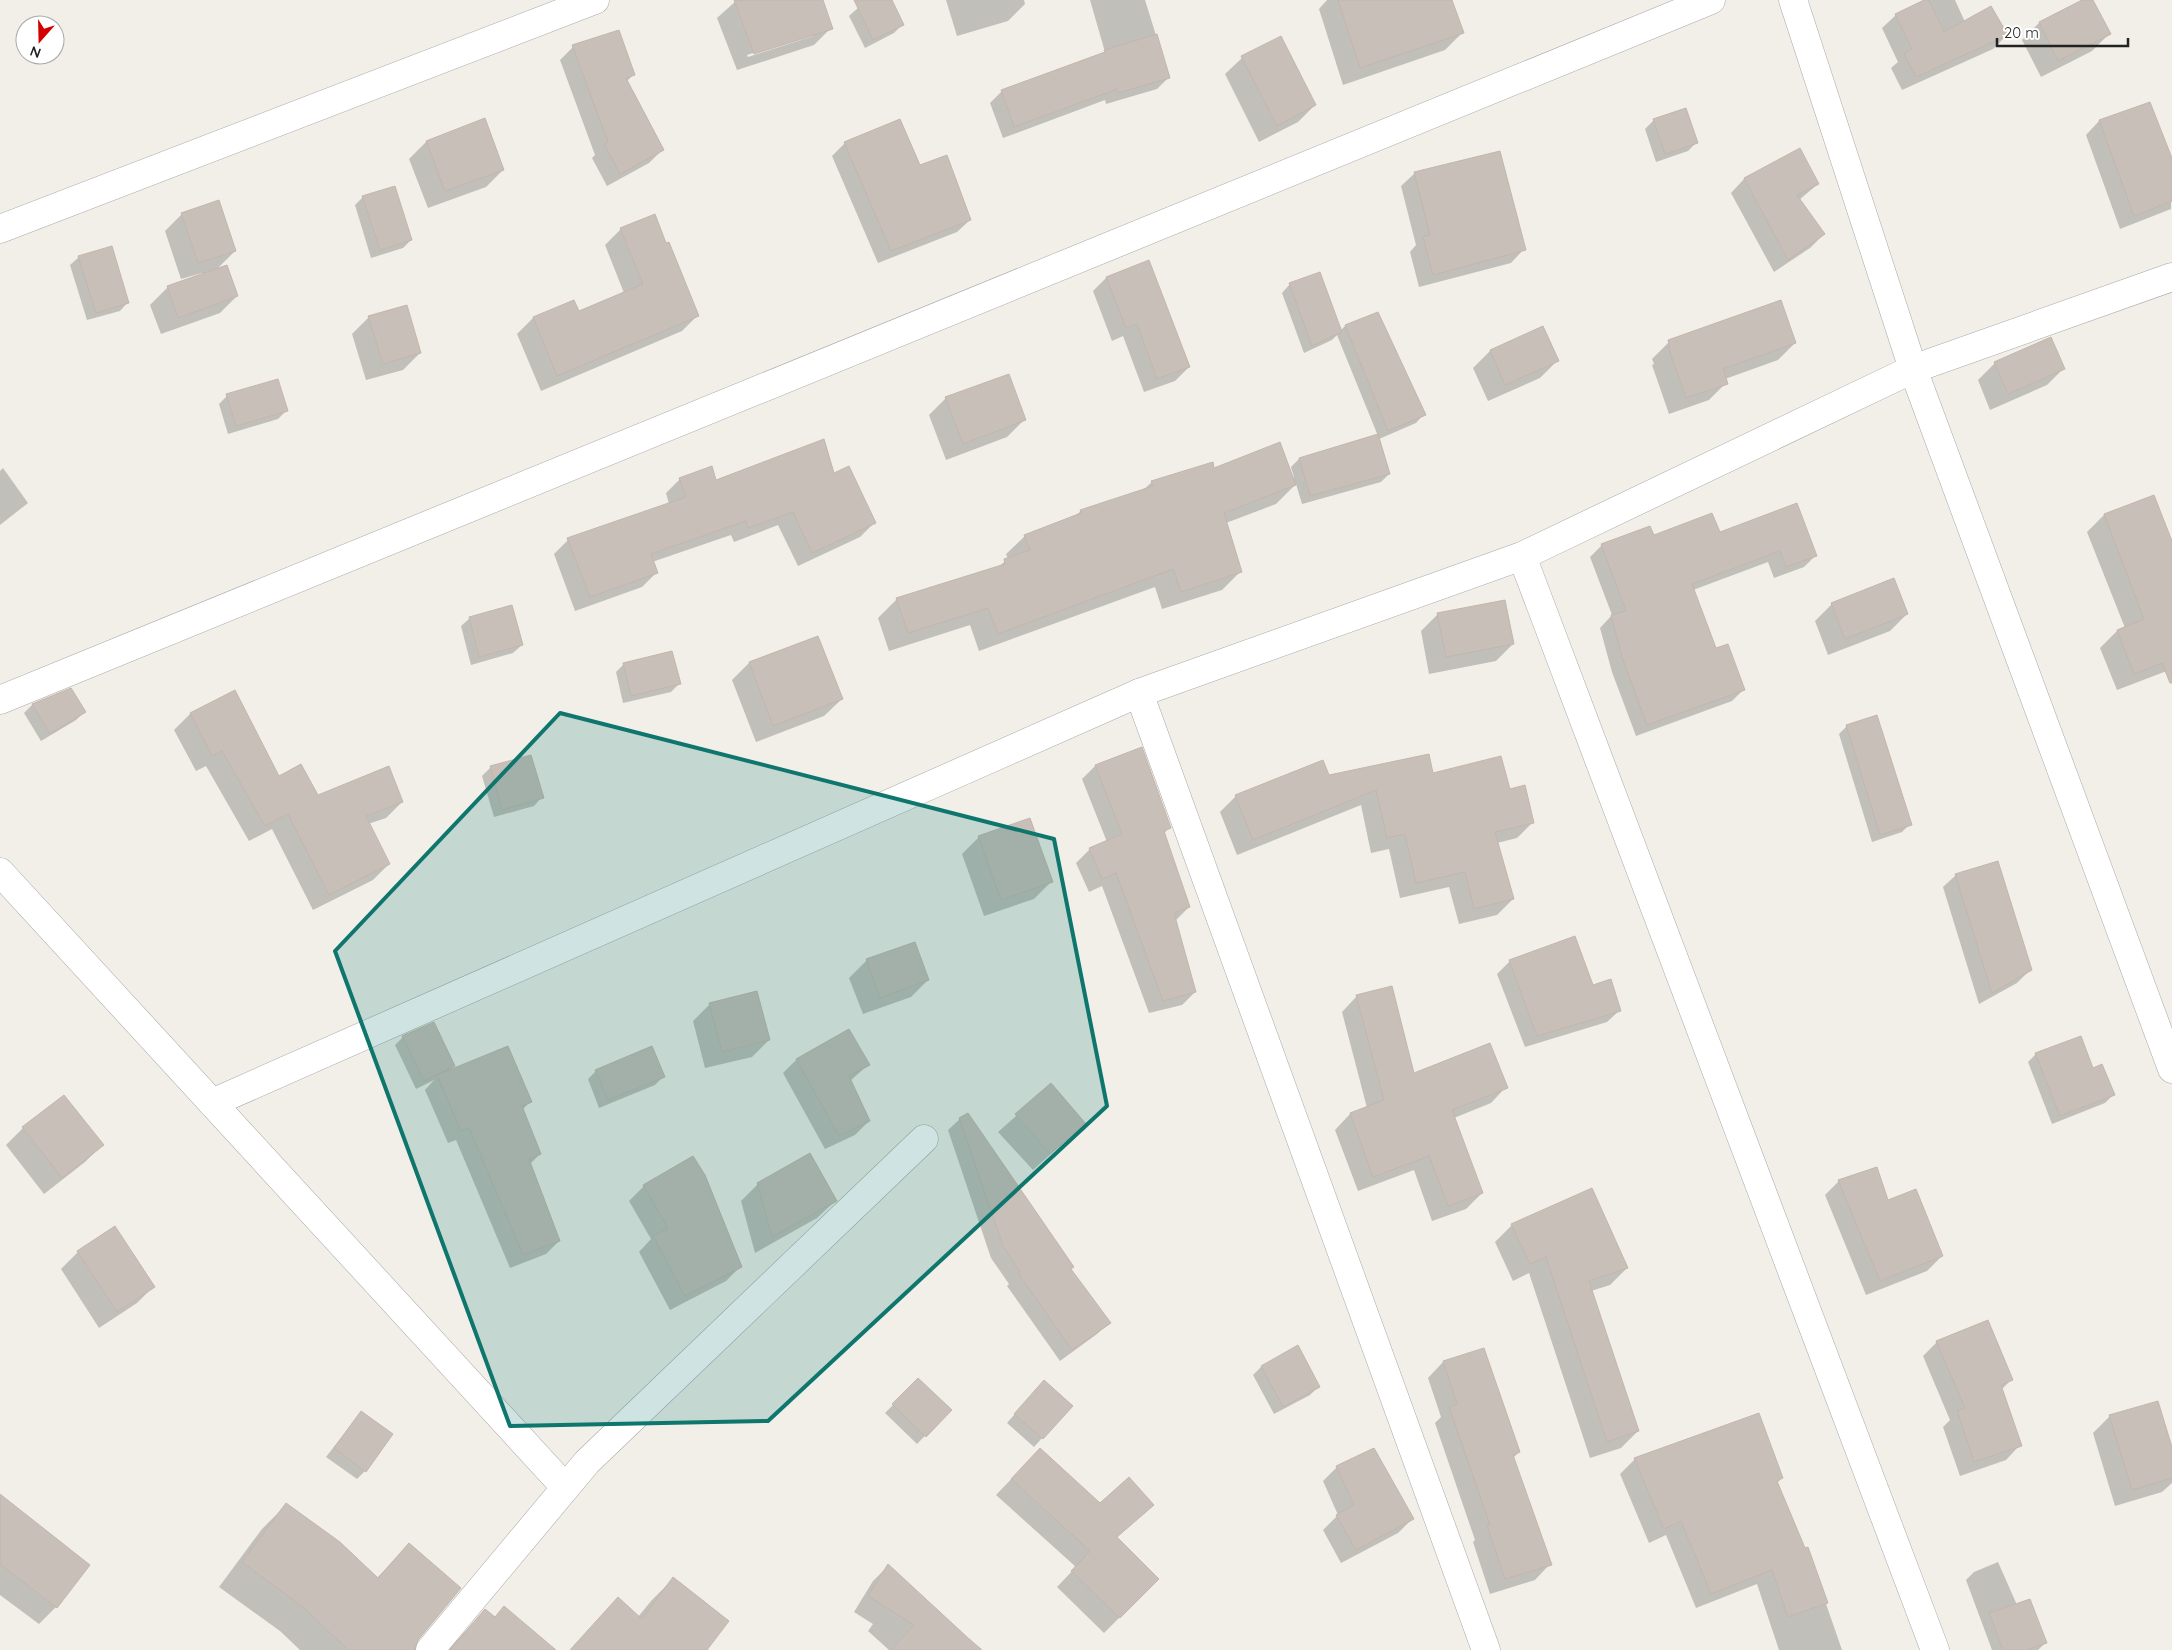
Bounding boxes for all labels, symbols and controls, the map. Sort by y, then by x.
north arrow [15,15,65,65]
scale bar [1997,15,2128,47]
text: 20 m [2004,23,2039,42]
text: N [28,42,43,62]

